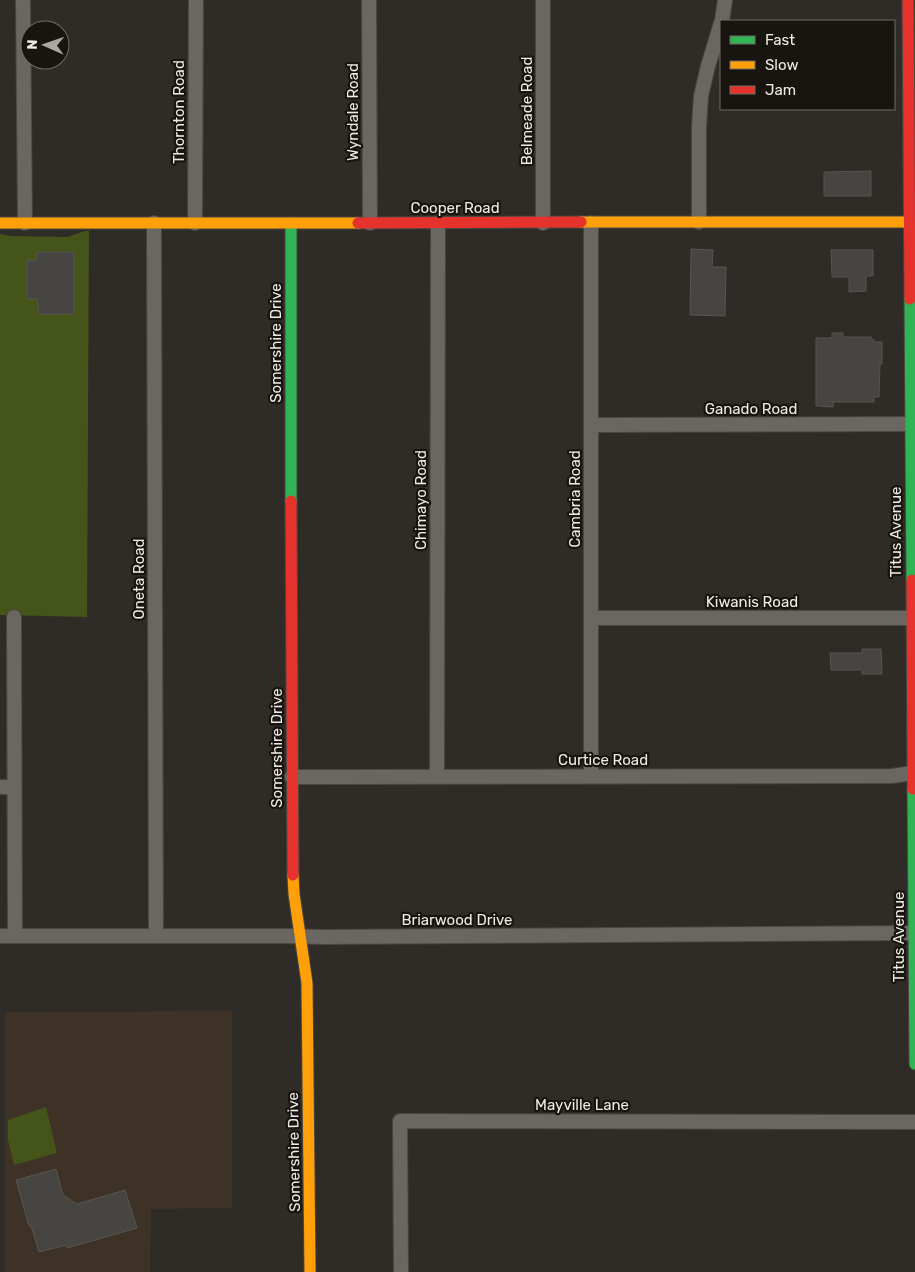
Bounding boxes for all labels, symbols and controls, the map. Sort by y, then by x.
north arrow [20,20,70,70]
legend [720,20,895,110]
text: Fast [765,31,795,49]
text: N [24,39,41,50]
text: Slow [765,56,798,74]
street label: Belmeade Road [518,57,536,165]
street label: Thornton Road [170,60,188,164]
street label: Wyndale Road [344,63,362,161]
text: Jam [765,81,796,99]
street label: Cooper Road [410,199,500,217]
street label: Somershire Drive [267,283,285,403]
street label: Ganado Road [705,400,797,418]
street label: Chimayo Road [412,450,430,550]
street label: Cambria Road [566,450,584,548]
street label: Titus Avenue [887,487,905,577]
street label: Oneta Road [130,539,148,619]
street label: Kiwanis Road [706,593,798,611]
street label: Somershire Drive [268,688,286,808]
street label: Curtice Road [558,751,648,769]
street label: Titus Avenue [890,892,908,982]
street label: Briarwood Drive [401,911,513,929]
street label: Somershire Drive [284,1092,304,1212]
street label: Mayville Lane [535,1096,629,1114]

